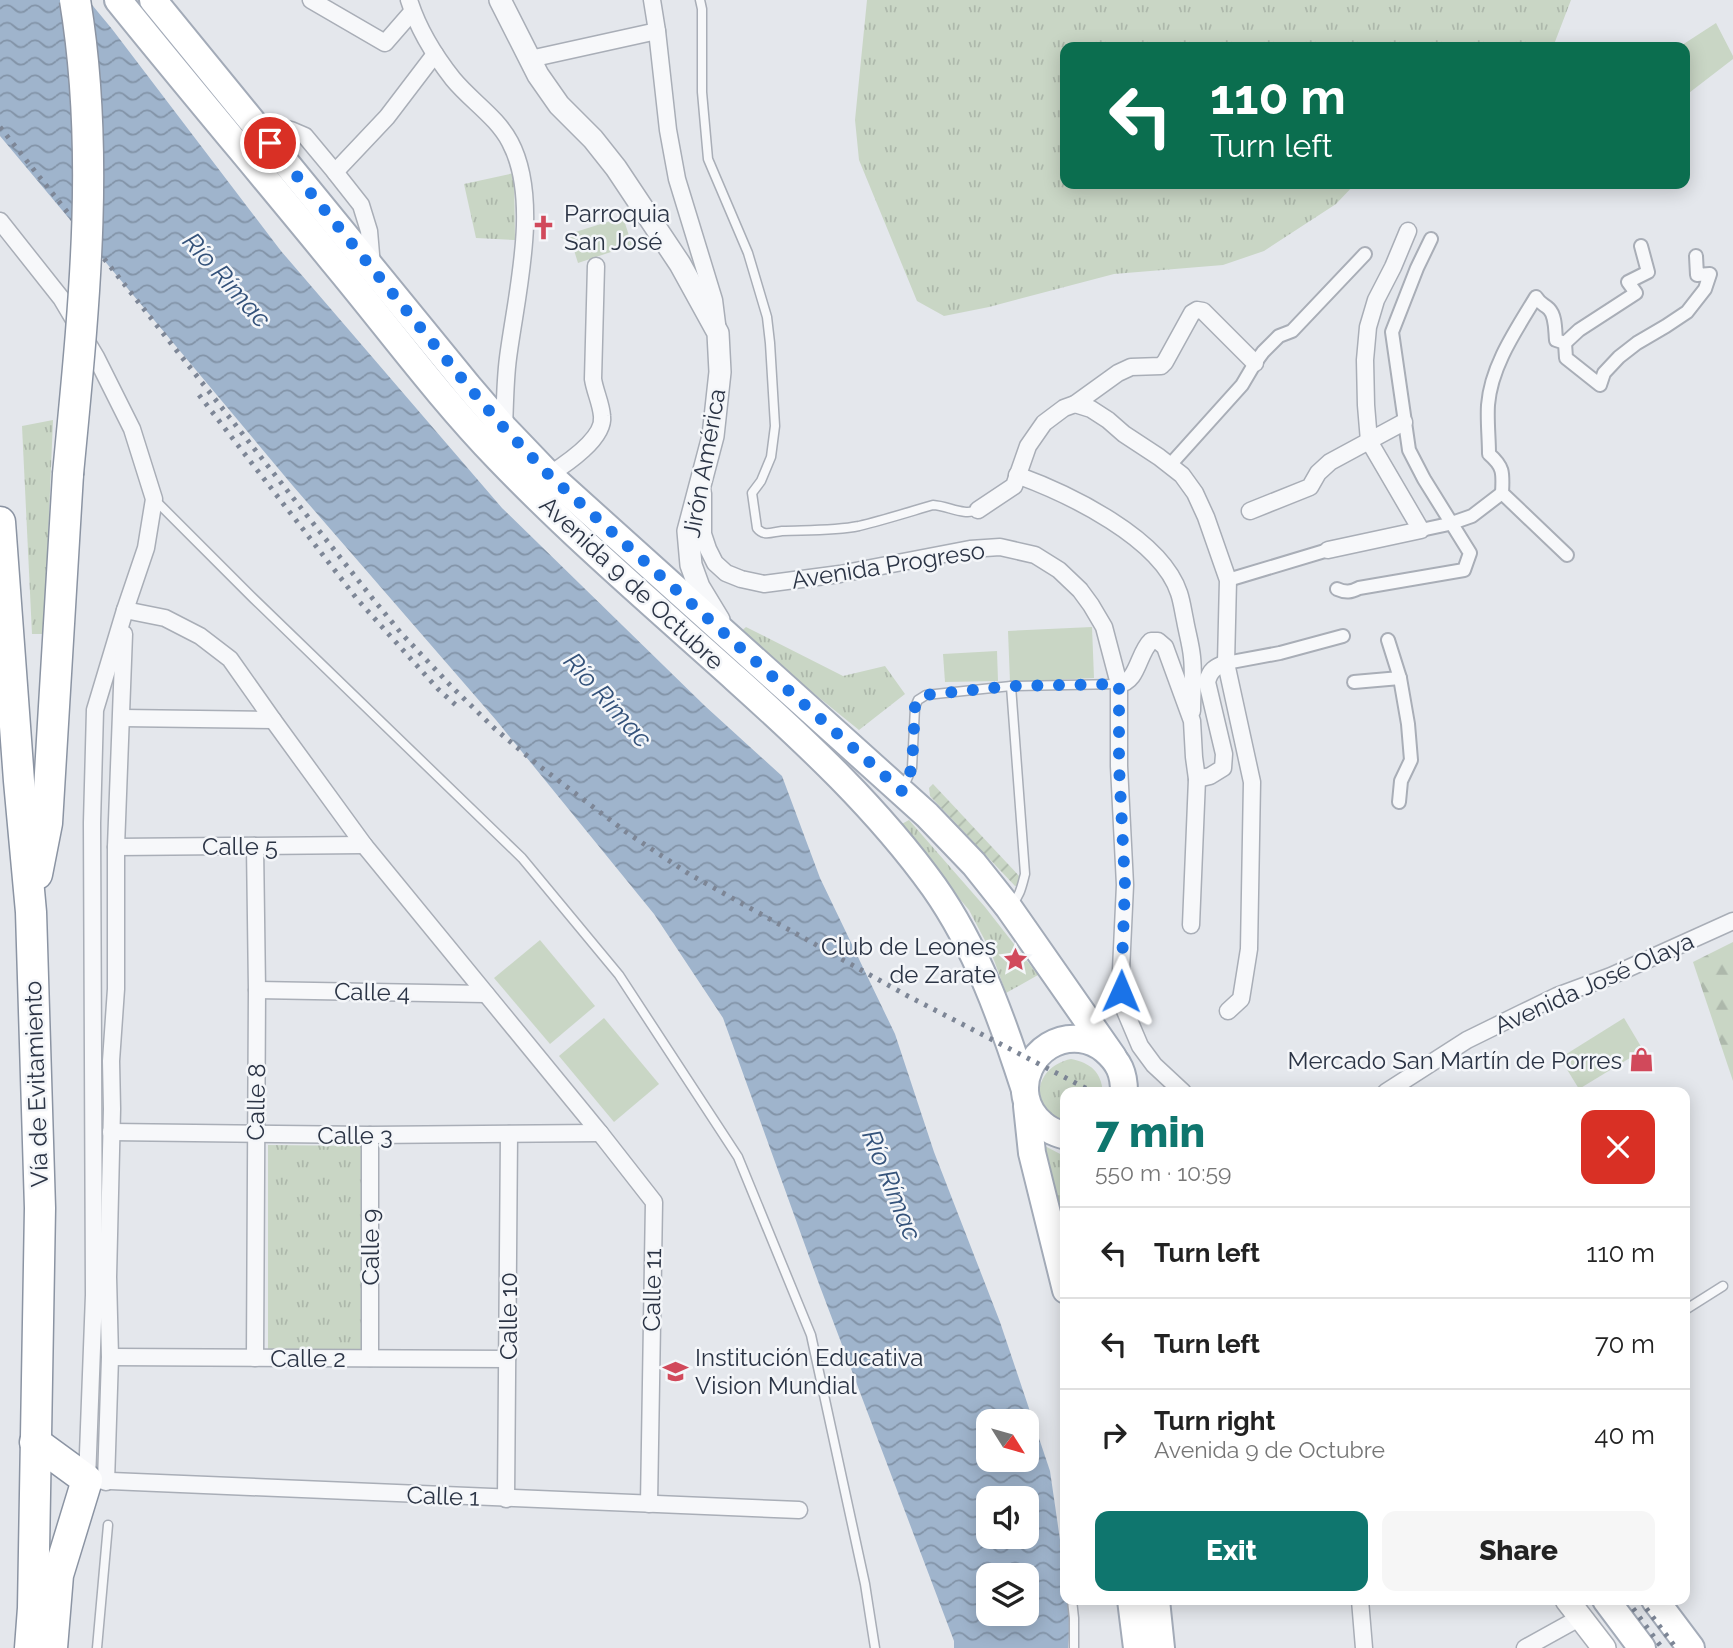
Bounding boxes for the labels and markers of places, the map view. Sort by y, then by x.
pin [240,113,300,173]
place label: Parroquia San José [564,199,670,256]
church icon: Parroquia San José [530,213,558,241]
place label: Club de Leones de Zarate [821,932,996,989]
place icon: Club de Leones de Zarate [1002,946,1030,974]
place label: Mercado San Martín de Porres [1288,1046,1622,1075]
shop icon: Mercado San Martín de Porres [1628,1046,1656,1074]
place label: Institución Educativa Vision Mundial [695,1343,923,1400]
school or university icon: Institución Educativa Vision Mundial [661,1357,689,1385]

